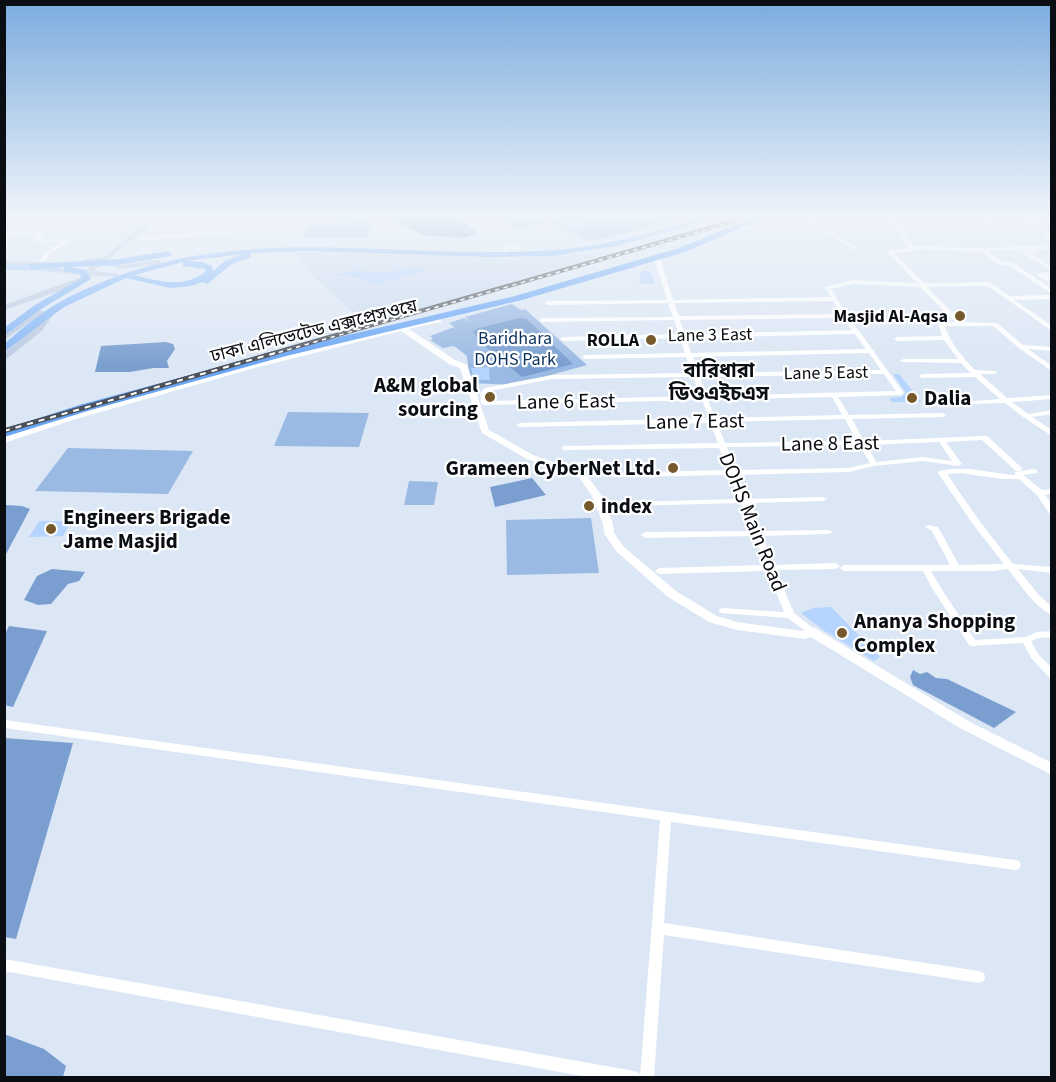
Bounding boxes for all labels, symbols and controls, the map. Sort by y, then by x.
street label: ঢাকা এলিভেটেড এক্সপ্রেসওয়ে [207,293,421,369]
place label: Masjid Al-Aqsa [833,304,948,329]
marker: Masjid Al-Aqsa [953,309,967,323]
street label: Lane 3 East [667,322,753,348]
park label: Baridhara DOHS Park [474,326,556,372]
place label: ROLLA [587,328,640,353]
marker: ROLLA [644,333,658,347]
district label: বারিধারা ডিওএইচএস [668,357,770,408]
street label: Lane 5 East [783,360,869,386]
place label: A&M global sourcing [373,370,478,424]
place label: Dalia [924,383,971,413]
street label: Lane 6 East [516,385,616,417]
marker: A&M global sourcing [483,390,497,404]
marker: Dalia [905,391,919,405]
street label: Lane 7 East [645,405,745,437]
street label: Lane 8 East [780,427,880,459]
street label: DOHS Main Road [711,448,795,596]
place label: Grameen CyberNet Ltd. [446,453,661,483]
marker: Grameen CyberNet Ltd. [666,461,680,475]
place label: index [601,491,652,521]
marker: index [582,499,596,513]
place label: Engineers Brigade Jame Masjid [63,502,231,556]
marker: Engineers Brigade Jame Masjid [44,522,58,536]
place label: Ananya Shopping Complex [853,606,1015,660]
marker: Ananya Shopping Complex [835,626,849,640]

